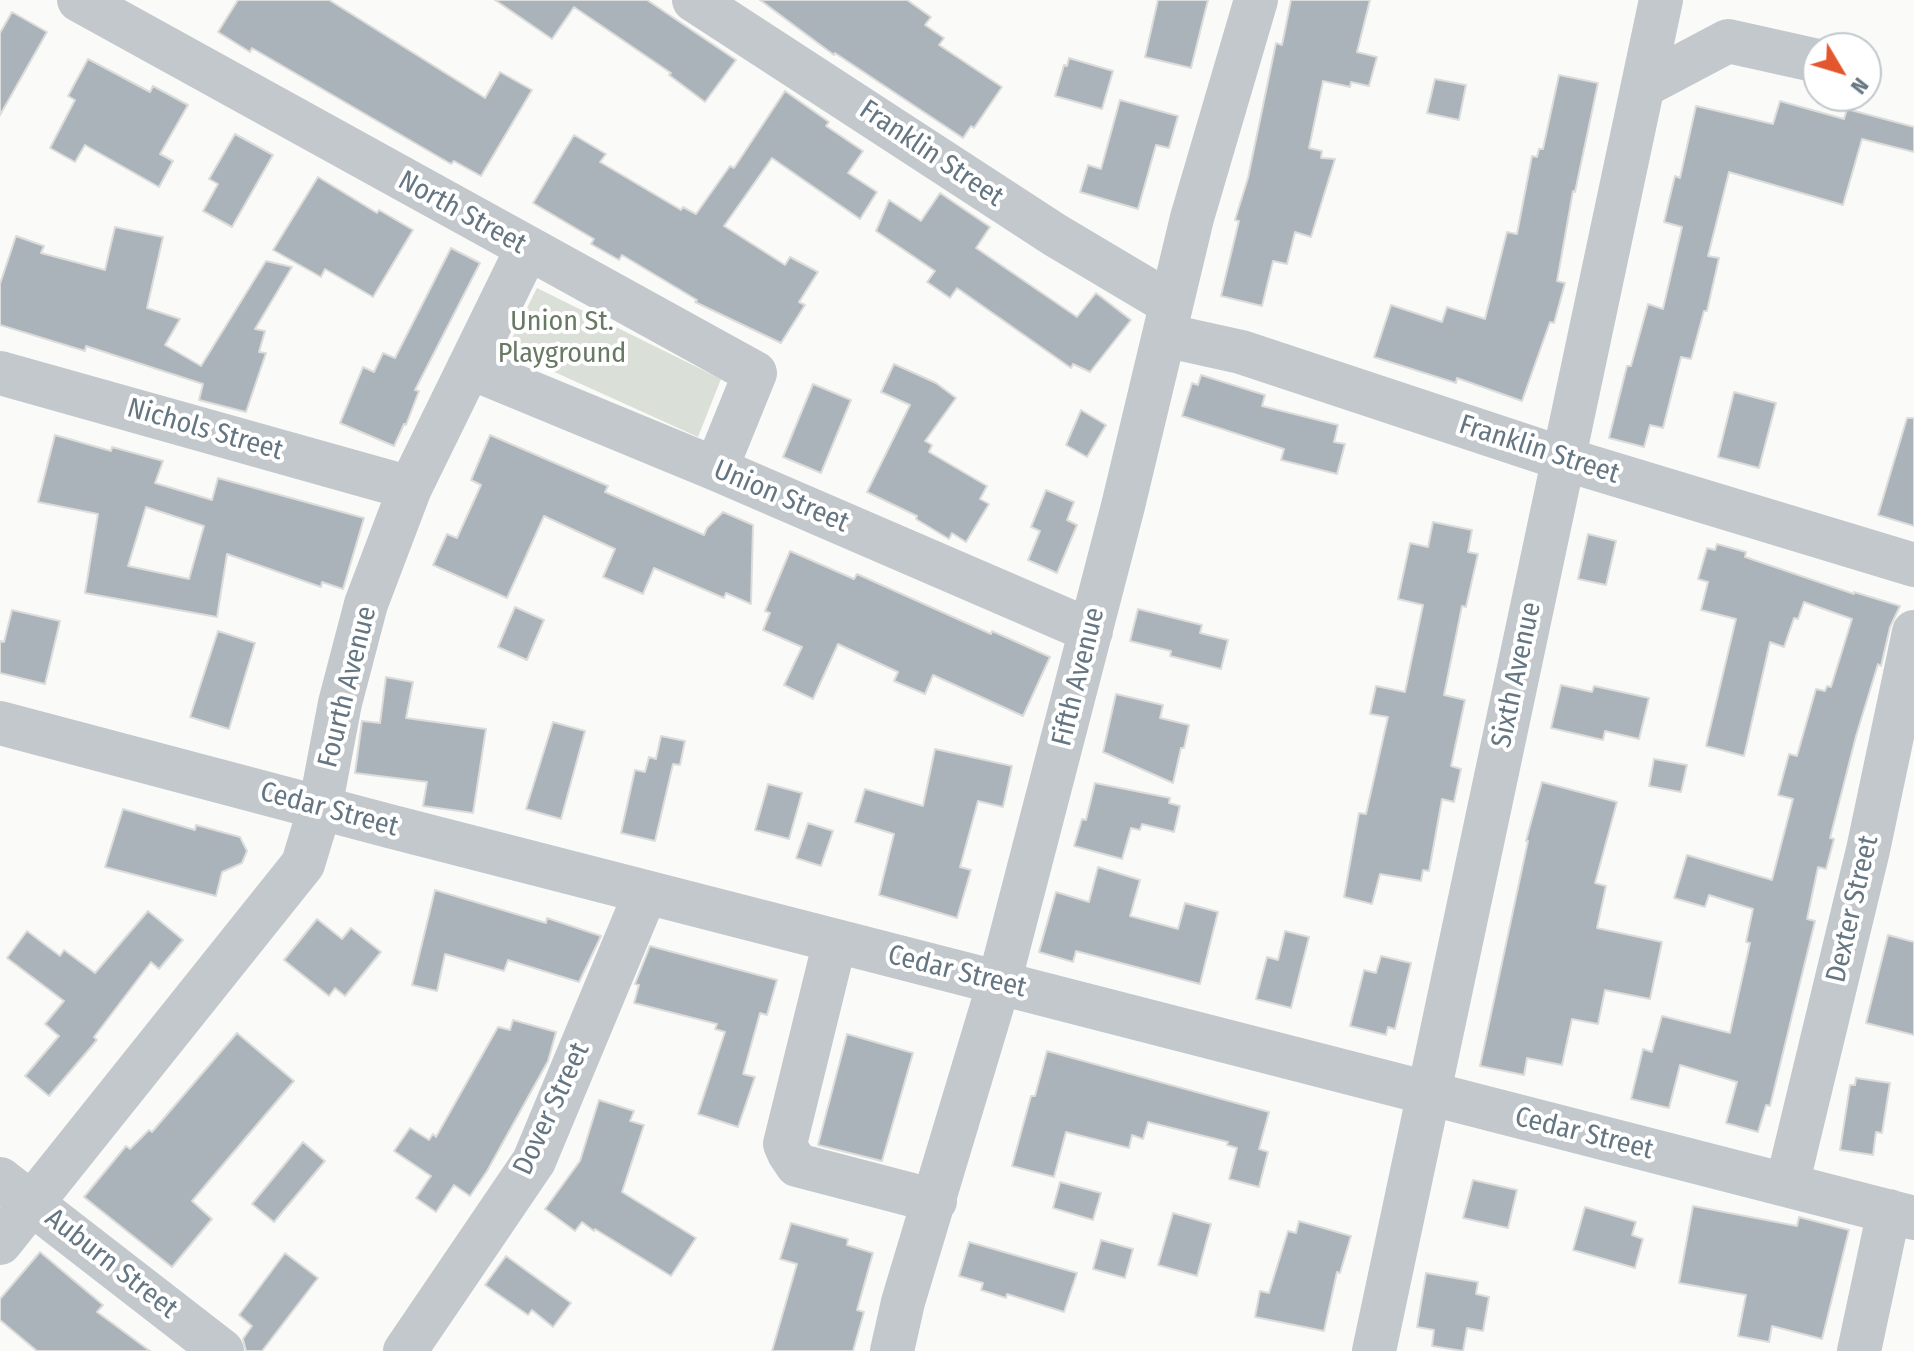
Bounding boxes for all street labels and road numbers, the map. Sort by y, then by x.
street label: Franklin Street [853,94,1009,214]
street label: North Street [392,164,532,262]
street label: Nichols Street [123,392,287,468]
street label: Franklin Street [1455,408,1623,492]
street label: Union Street [709,454,853,540]
street label: Sixth Avenue [1485,599,1549,751]
street label: Fourth Avenue [312,603,384,771]
street label: Fifth Avenue [1046,604,1112,750]
street label: Cedar Street [256,775,402,845]
street label: Dexter Street [1820,832,1886,986]
street label: Cedar Street [884,939,1030,1005]
street label: Dover Street [507,1037,597,1181]
street label: Cedar Street [1511,1101,1657,1167]
street label: Auburn Street [38,1202,184,1326]

